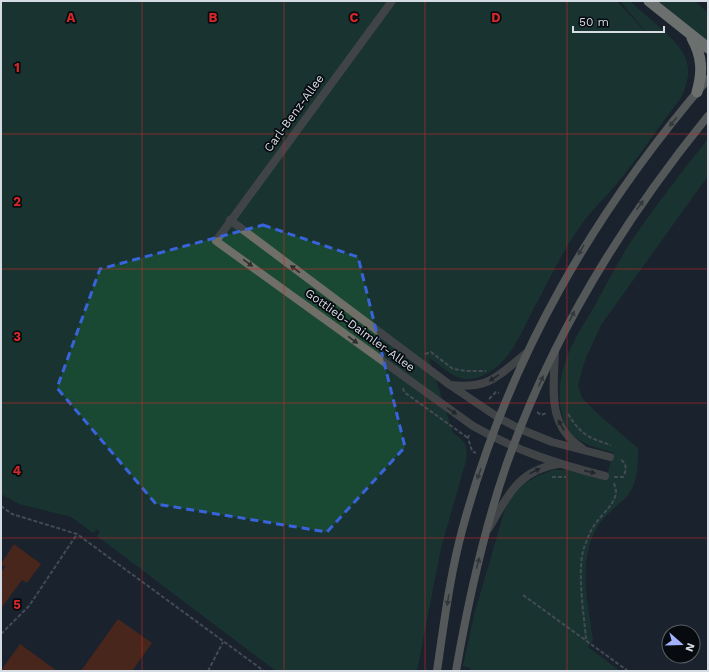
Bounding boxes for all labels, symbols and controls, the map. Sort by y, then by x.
scale bar [573,8,664,34]
text: A [67,10,76,25]
text: B [209,10,218,25]
text: C [350,10,359,25]
text: D [491,10,501,25]
text: 50 m [579,15,609,29]
text: 1 [14,60,20,75]
street label: Carl-Benz-Allee [261,72,327,154]
one-way arrow [668,116,677,127]
text: 2 [13,194,21,209]
one-way arrow [636,199,644,210]
one-way arrow [578,244,585,256]
one-way arrow [242,259,253,267]
one-way arrow [290,265,301,273]
street label: Gottlieb-Daimler-Allee [302,285,418,375]
one-way arrow [569,310,576,321]
text: 3 [13,329,21,344]
one-way arrow [348,335,358,343]
one-way arrow [489,374,500,382]
one-way arrow [538,375,544,386]
one-way arrow [446,407,457,415]
one-way arrow [557,419,564,431]
text: 4 [13,463,22,478]
one-way arrow [476,468,482,480]
one-way arrow [529,468,540,475]
one-way arrow [583,469,596,475]
one-way arrow [475,557,481,569]
one-way arrow [445,594,451,606]
text: 5 [13,597,21,612]
north arrow [661,624,701,664]
text: N [682,641,697,653]

